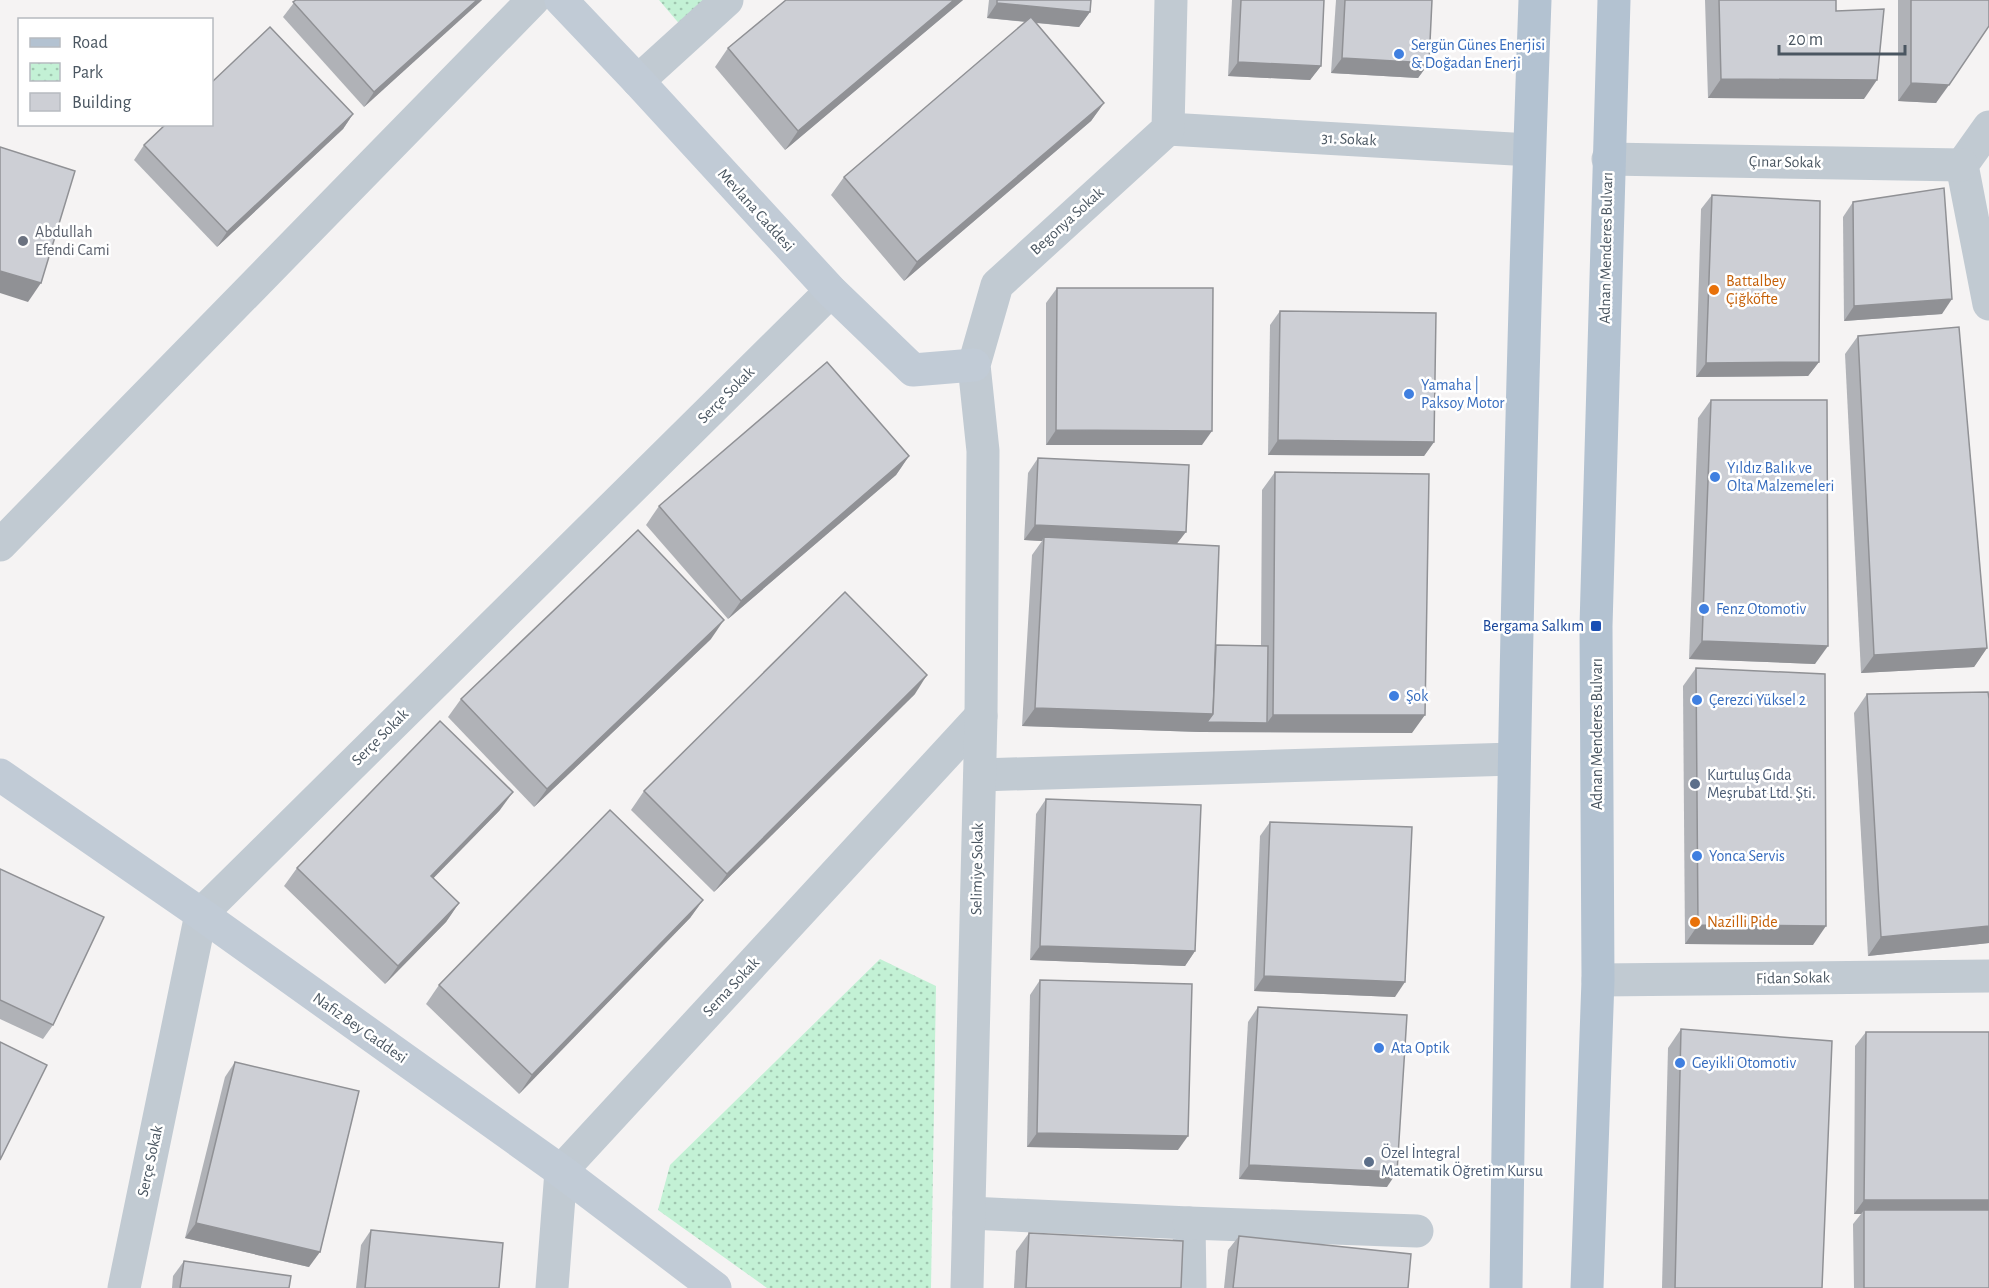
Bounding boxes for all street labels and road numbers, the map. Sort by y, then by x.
street label: 31. Sokak [1321,130,1378,148]
street label: Çınar Sokak [1749,153,1822,171]
street label: Mevlana Caddesi [715,165,797,255]
street label: Adnan Menderes Bulvarı [1597,172,1615,324]
street label: Begonya Sokak [1027,184,1108,259]
street label: Serçe Sokak [695,363,758,426]
street label: Adnan Menderes Bulvarı [1589,658,1605,810]
street label: Serçe Sokak [349,705,412,768]
street label: Selimiye Sokak [968,822,987,915]
street label: Sema Sokak [700,954,763,1020]
street label: Fidan Sokak [1756,969,1831,987]
street label: Nafiz Bey Caddesi [310,990,410,1067]
street label: Serçe Sokak [135,1123,166,1198]

